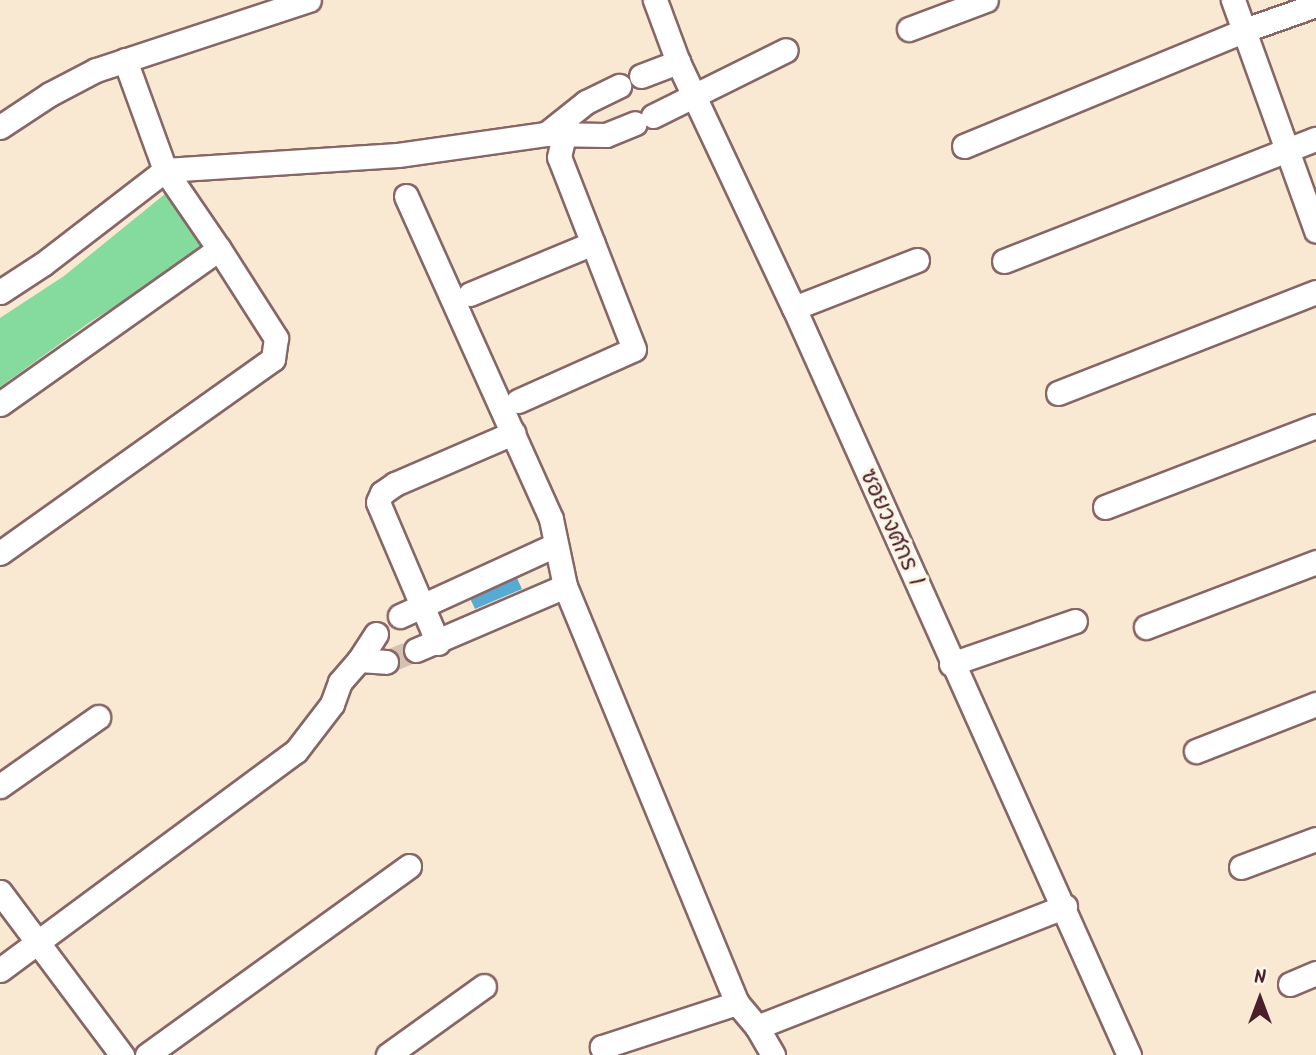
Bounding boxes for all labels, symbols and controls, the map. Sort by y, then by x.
street label: ซอยวงศกร 1 [853,465,929,591]
text: N [1254,963,1266,993]
north arrow [1225,964,1295,1034]

